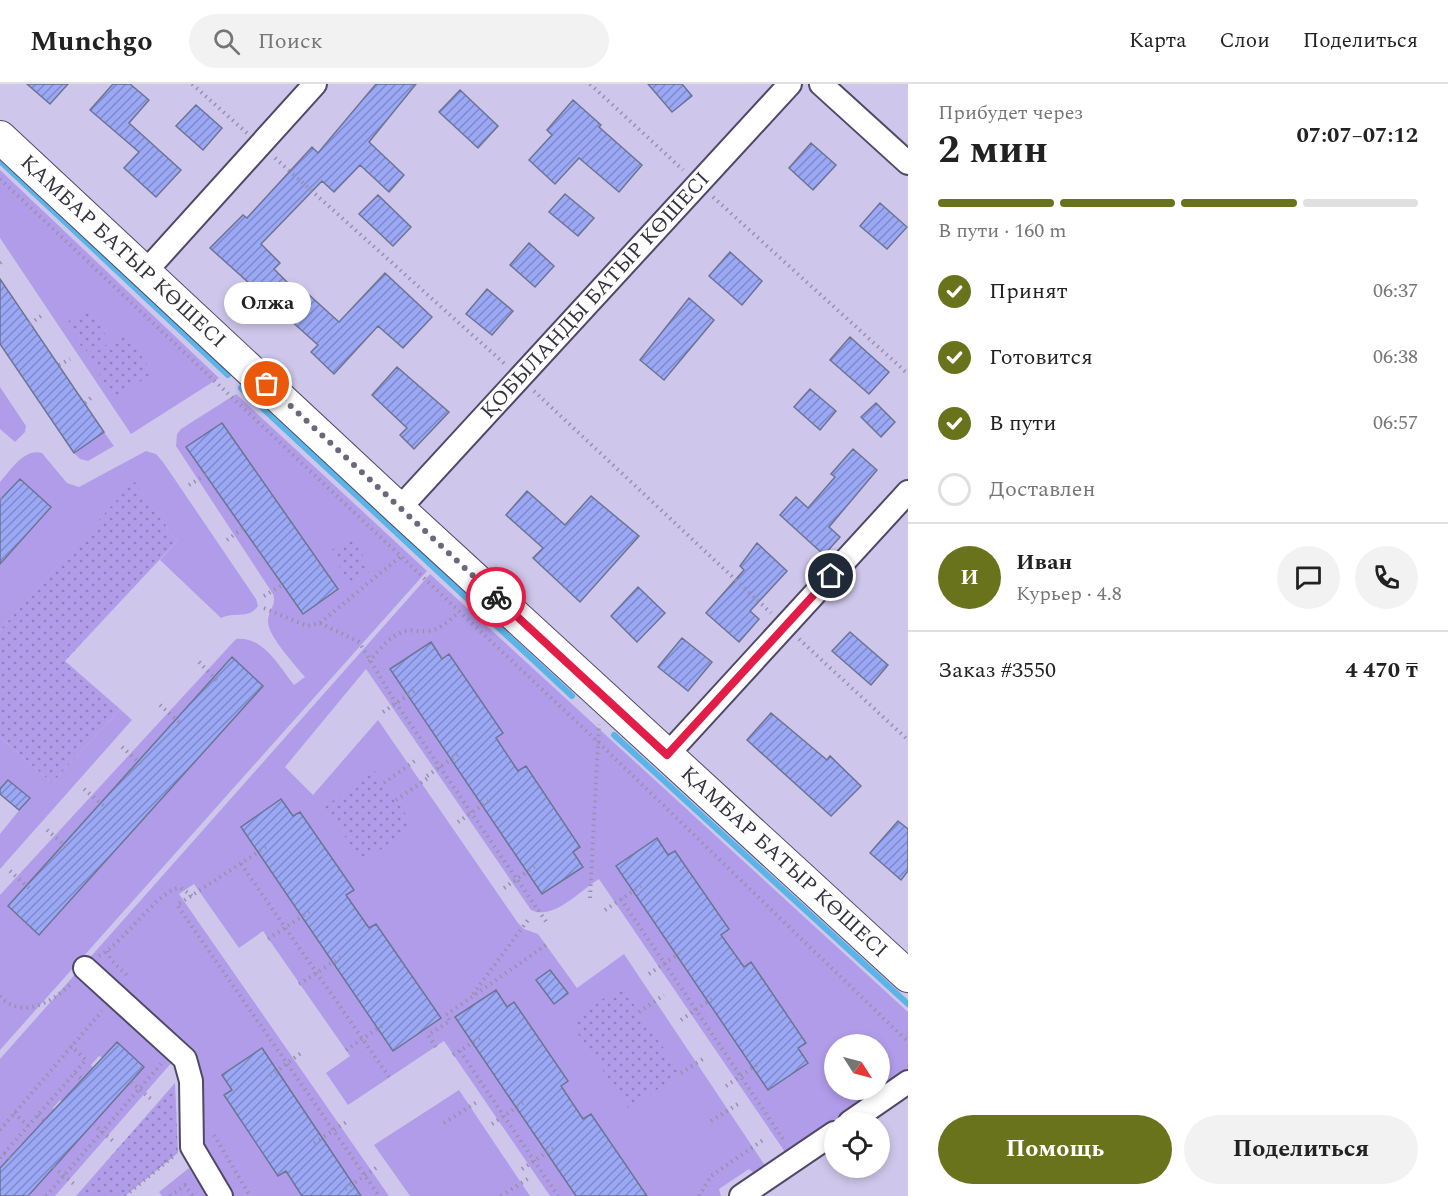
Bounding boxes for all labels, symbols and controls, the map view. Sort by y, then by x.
search box [189,14,609,68]
text: Munchgo [30,20,153,63]
icon: search [210,25,243,58]
text: Поиск [258,25,323,58]
text: Карта [1129,25,1186,57]
text: Слои [1219,25,1270,57]
text: Поделиться [1303,25,1418,57]
text: Прибудет через [938,98,1083,128]
text: 07:07–07:12 [1296,119,1418,152]
text: 2 мин [938,121,1048,180]
street label: ҚАМБАР БАТЫР КӨШЕСІ [13,147,233,356]
street label: ҚОБЫЛАНДЫ БАТЫР КӨШЕСІ [473,165,718,427]
text: В пути · 160 m [938,216,1066,246]
icon: check [938,275,971,308]
text: Принят [989,275,1068,308]
text: 06:37 [1373,276,1418,306]
callout: Олжа [224,282,310,324]
text: Олжа [241,288,294,318]
icon: check [938,341,971,374]
text: Готовится [989,341,1093,374]
text: 06:38 [1373,342,1418,372]
pin [241,358,292,409]
icon: bag [250,367,283,400]
icon: check [938,407,971,440]
text: В пути [989,407,1056,440]
text: 06:57 [1373,408,1418,438]
text: Доставлен [989,473,1096,506]
text: Иван [1016,546,1072,579]
button: chat [1277,546,1340,609]
button: phone [1355,546,1418,609]
pin [805,550,856,601]
icon: home [814,559,847,592]
text: И [960,561,979,594]
courier [466,567,526,627]
text: Курьер · 4.8 [1016,579,1122,609]
icon: bike [480,581,513,614]
text: Заказ #3550 [938,654,1056,687]
text: 4 470 ₸ [1345,654,1418,687]
street label: ҚАМБАР БАТЫР КӨШЕСІ [673,759,895,966]
north arrow [824,1034,890,1100]
map controls [824,1034,890,1178]
button: locate [824,1112,890,1178]
button: Помощь [938,1115,1172,1184]
button: Поделиться [1184,1115,1418,1184]

